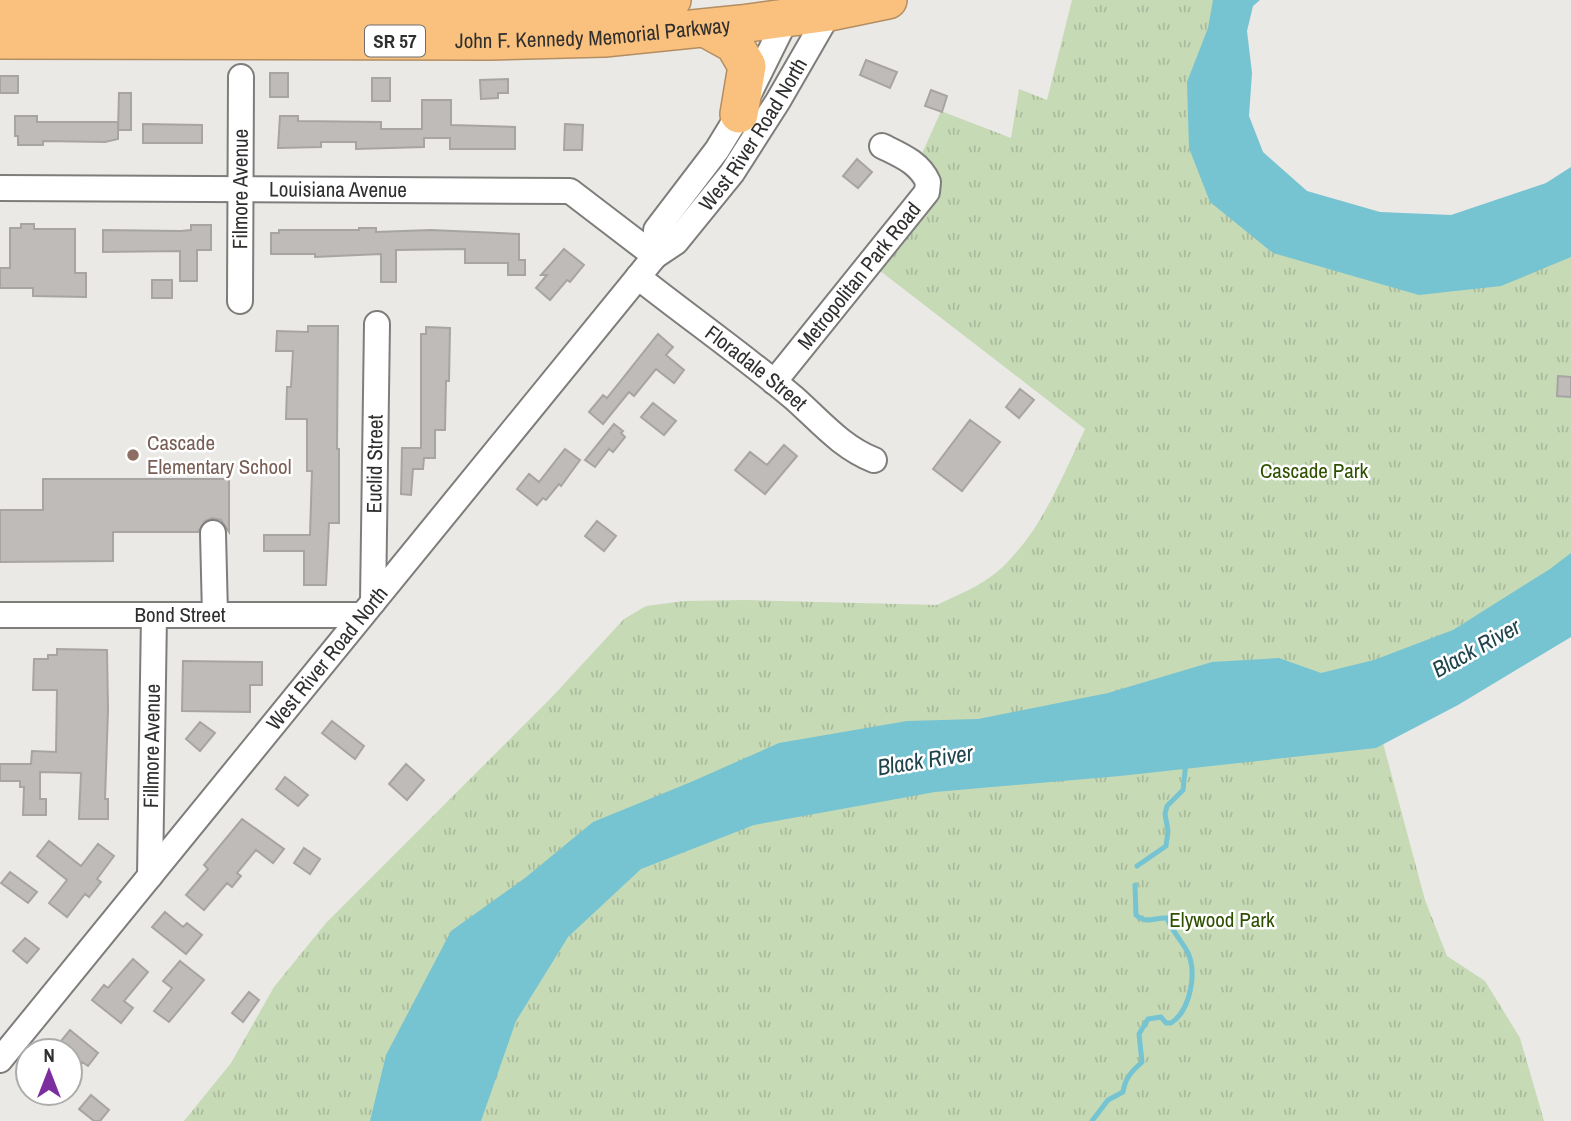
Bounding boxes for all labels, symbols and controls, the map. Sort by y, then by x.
street label: John F. Kennedy Memorial Parkway [455,10,732,55]
road number: SR 57 [365,25,425,56]
street label: West River Road North [692,53,814,217]
street label: Filmore Avenue [225,129,255,249]
street label: Louisiana Avenue [269,174,407,204]
street label: Metropolitan Park Road [791,196,927,356]
street label: Floradale Street [699,318,814,417]
street label: Euclid Street [359,414,390,514]
place label: Cascade Elementary School [147,428,292,481]
marker: Cascade Elementary School [125,447,141,463]
park label: Cascade Park [1260,456,1368,485]
street label: West River Road North [259,580,394,736]
street label: Bond Street [134,600,226,629]
water label: Black River [1426,610,1526,684]
street label: Fillmore Avenue [136,684,167,808]
water label: Black River [875,737,976,782]
park label: Elywood Park [1169,905,1275,934]
north arrow [14,1037,84,1107]
text: N [43,1042,55,1068]

